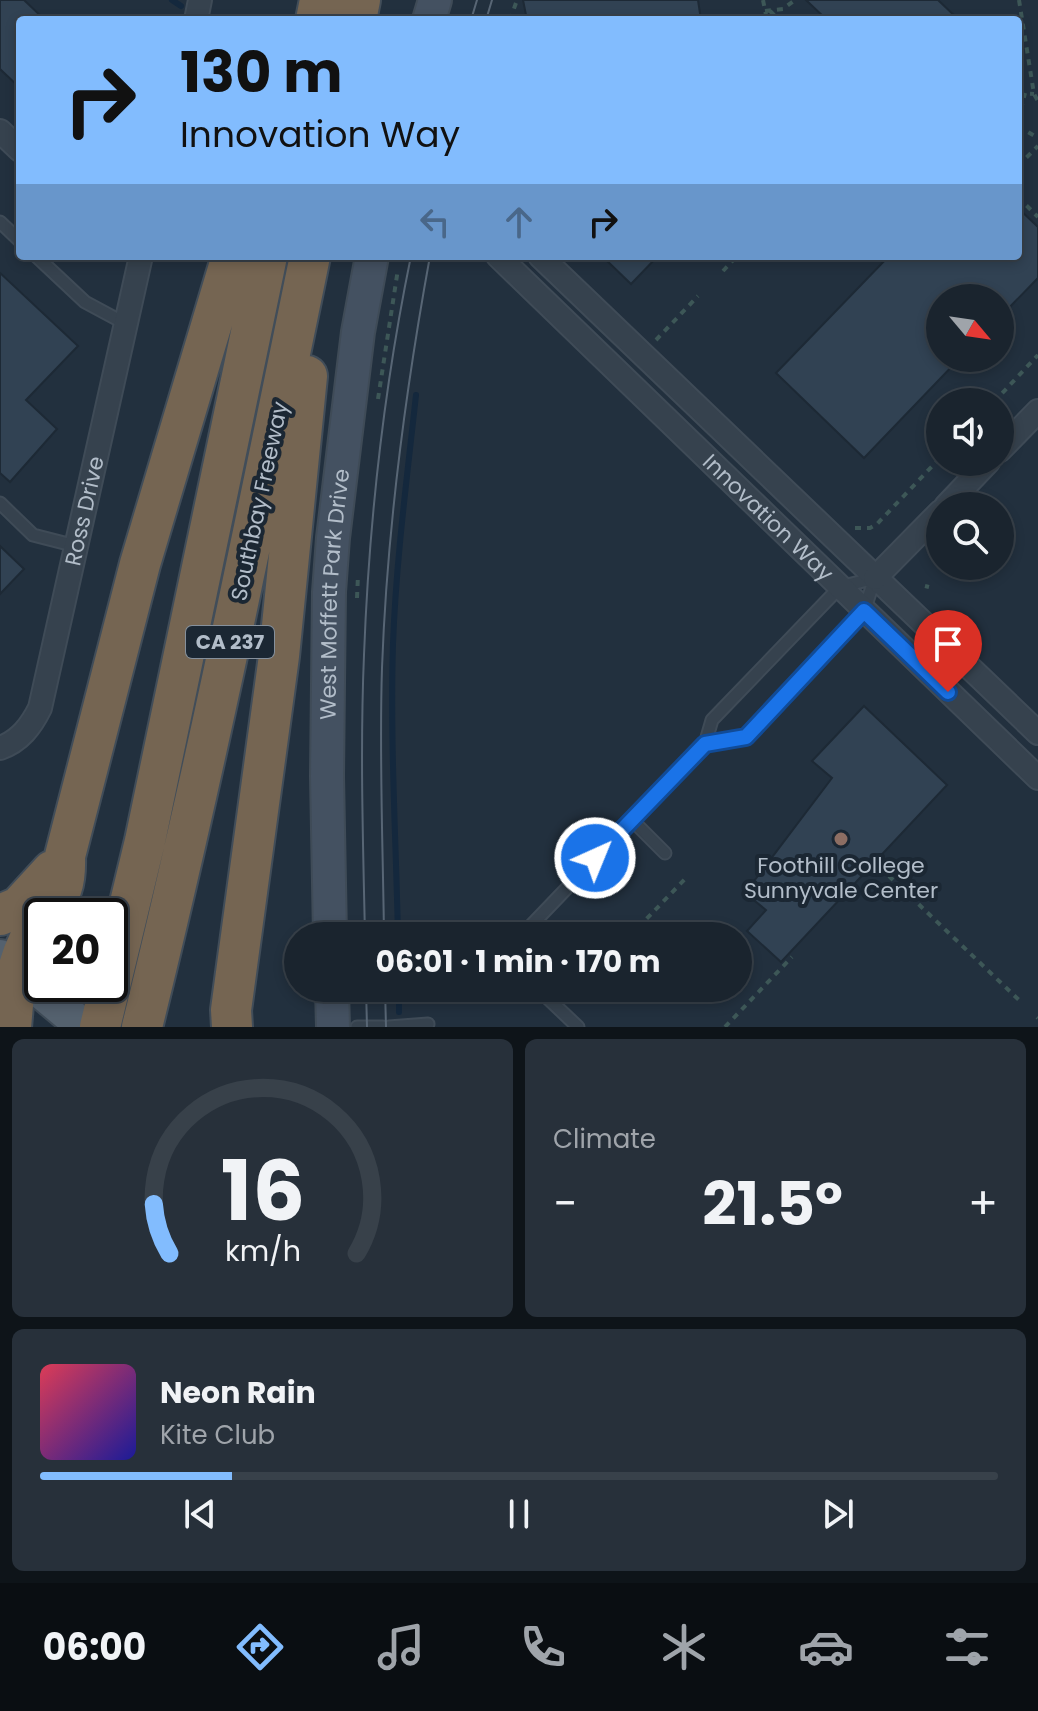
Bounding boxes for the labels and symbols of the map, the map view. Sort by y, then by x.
north arrow [926,284,1014,372]
street label: Southbay Freeway [223,398,296,604]
street label: Innovation Way [696,447,841,589]
street label: Ross Drive [57,453,112,569]
street label: West Moffett Park Drive [313,467,357,720]
pin [914,610,982,692]
road number: CA 237 [186,626,274,658]
position arrow [553,816,637,900]
marker: Foothill College Sunnyvale Center [832,830,850,848]
place label: Foothill College Sunnyvale Center [744,850,938,906]
speed limit sign: 20 [24,898,128,1002]

